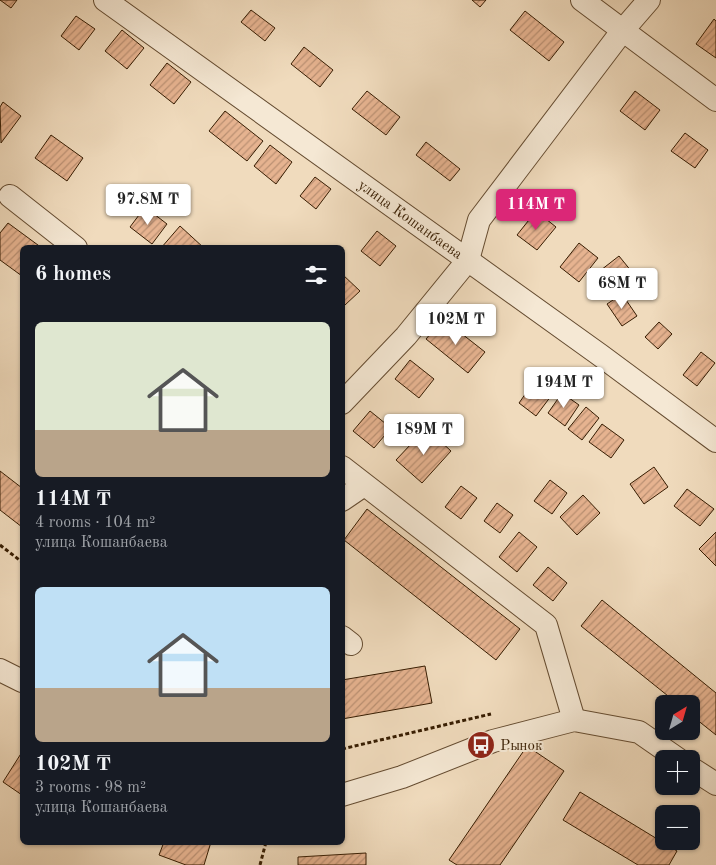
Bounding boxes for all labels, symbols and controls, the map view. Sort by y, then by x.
street label: улица Кошанбаева [355,178,465,263]
pin: 97.8M ₸ [102,184,194,226]
pin: 114M ₸ [495,188,577,231]
text: 97.8M ₸ [117,192,179,208]
text: 114M ₸ [507,197,565,213]
icon: filters [302,261,330,289]
text: 6 homes [35,264,111,285]
pin: 68M ₸ [587,268,657,310]
text: 68M ₸ [598,276,646,292]
pin: 102M ₸ [415,304,497,346]
text: 102M ₸ [427,312,485,328]
icon: home [138,355,228,445]
pin: 194M ₸ [523,366,605,409]
text: 194M ₸ [535,375,593,391]
pin: 189M ₸ [383,414,465,456]
text: 189M ₸ [395,422,453,438]
text: 114M ₸ [35,489,111,510]
text: 4 rooms · 104 m² [35,515,155,531]
text: улица Кошанбаева [35,535,168,551]
icon: home [138,620,228,710]
north arrow [655,695,700,740]
map controls [655,695,700,850]
bus stop icon: Рынок [466,730,496,760]
place label: Рынок [500,739,543,754]
button: + [655,750,700,795]
text: 102M ₸ [35,754,111,775]
text: 3 rooms · 98 m² [35,780,146,796]
text: улица Кошанбаева [35,800,168,816]
button: − [655,805,700,850]

